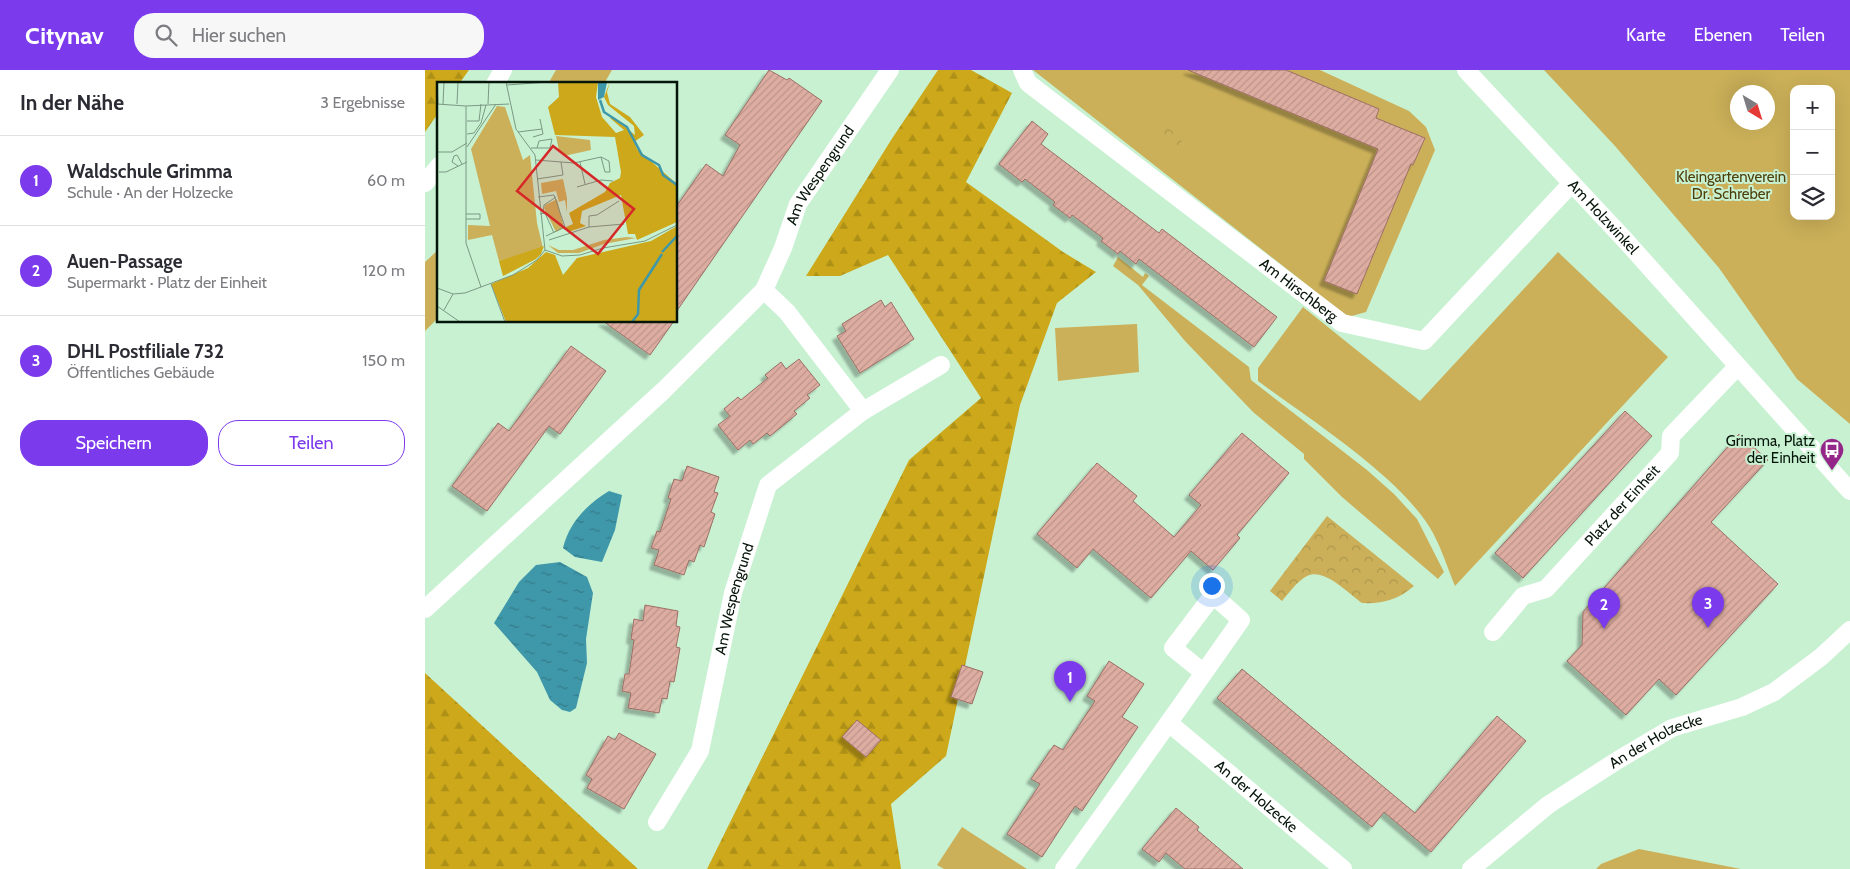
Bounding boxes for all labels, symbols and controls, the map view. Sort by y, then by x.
search box [134,13,484,58]
text: Citynav [25,21,104,50]
icon: search [152,21,180,49]
text: Hier suchen [192,24,286,47]
text: Karte [1626,24,1666,46]
text: Ebenen [1694,24,1752,46]
text: Teilen [1780,24,1825,46]
inset map [437,82,677,322]
north arrow [1730,85,1775,130]
map controls [1790,85,1835,220]
button: + [1790,85,1835,130]
text: In der Nähe [20,90,124,115]
text: 3 Ergebnisse [320,93,405,112]
street label: Am Wespengrund [783,122,858,227]
button: − [1790,130,1835,175]
text: Waldschule Grimma [67,160,232,183]
park label: Kleingartenverein Dr. Schreber [1676,168,1786,203]
text: 1 [33,171,39,190]
text: 60 m [367,171,405,190]
button: layers [1790,175,1835,220]
street label: Am Holzwinkel [1564,176,1643,258]
text: Schule · An der Holzecke [67,183,233,202]
text: Auen-Passage [67,250,183,273]
street label: Am Hirschberg [1256,254,1342,326]
text: 2 [32,261,40,280]
text: 120 m [363,261,405,280]
text: Supermarkt · Platz der Einheit [67,273,267,292]
text: DHL Postfiliale 732 [67,340,224,363]
text: 3 [32,351,40,370]
text: 150 m [362,351,405,370]
text: Öffentliches Gebäude [67,363,214,382]
button: Speichern [20,420,208,466]
button: Teilen [218,420,405,466]
place label: Grimma, Platz der Einheit [1726,432,1815,467]
bus stop icon: Grimma, Platz der Einheit [1819,437,1845,471]
street label: Platz der Einheit [1581,461,1664,550]
street label: Am Wespengrund [711,541,758,656]
your location [1199,573,1225,599]
pin: 3 [1692,587,1724,628]
pin: 2 [1588,588,1620,629]
pin: 1 [1054,661,1086,702]
street label: An der Holzecke [1606,710,1705,772]
street label: An der Holzecke [1211,756,1302,836]

